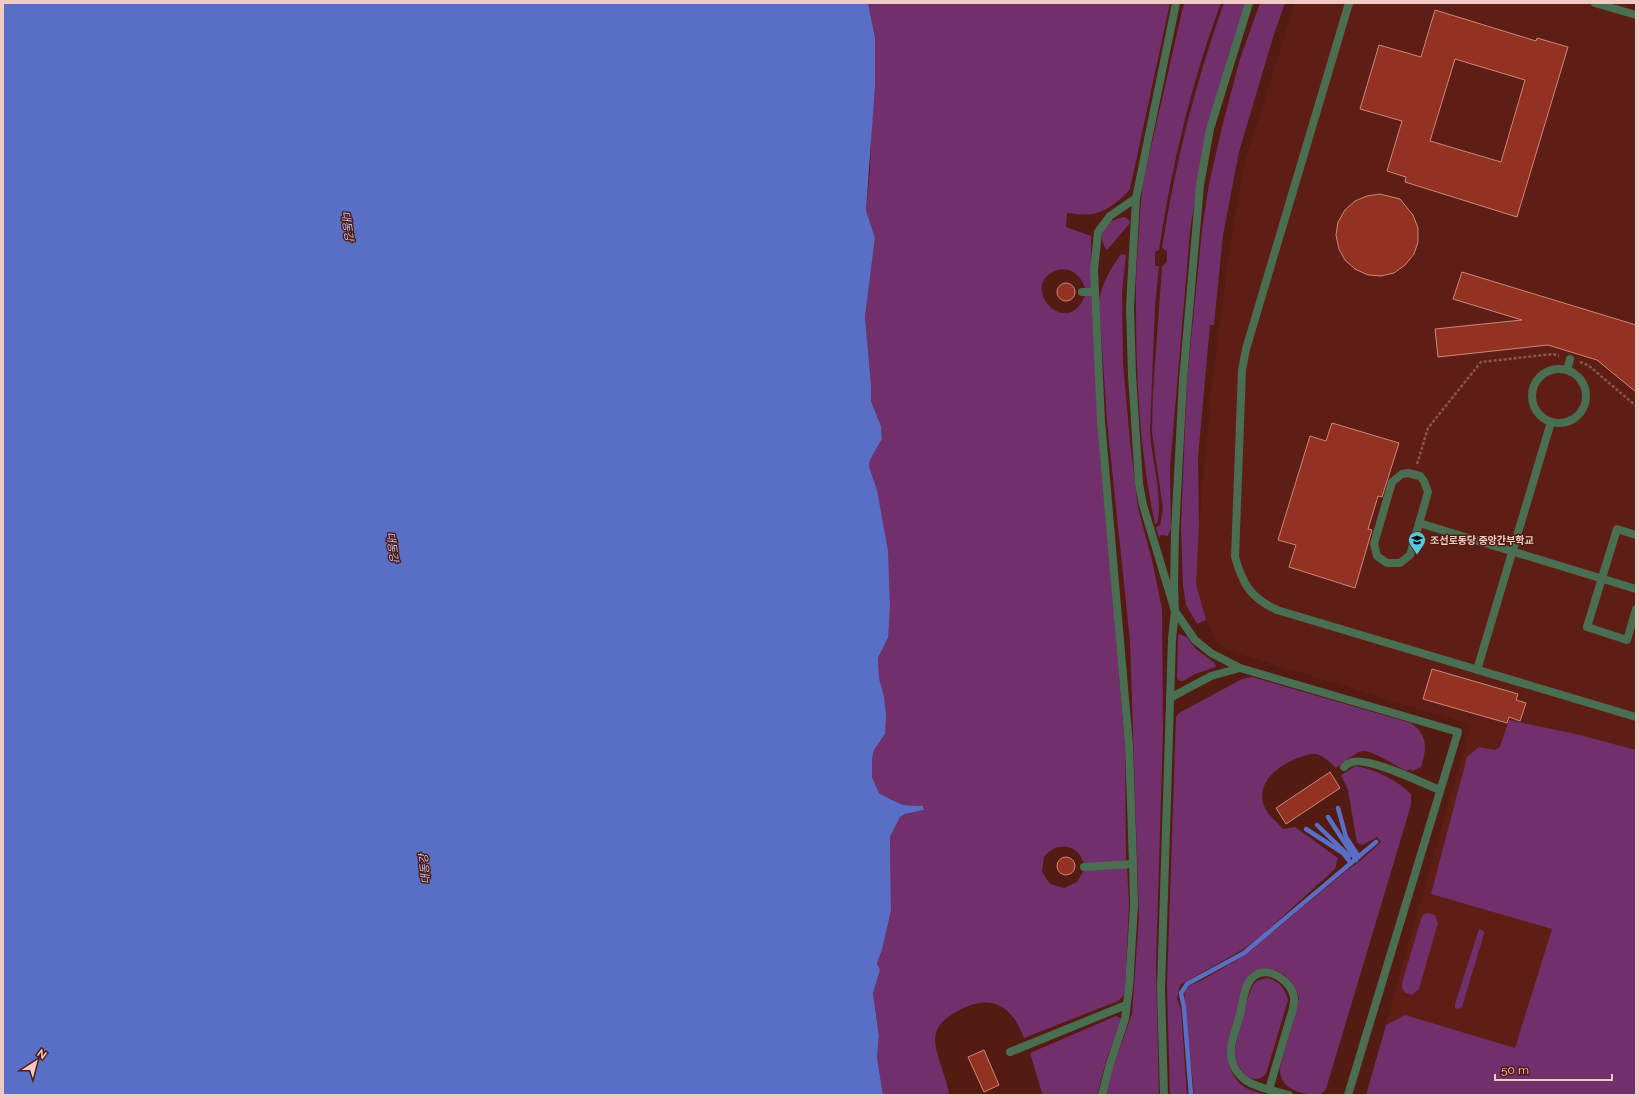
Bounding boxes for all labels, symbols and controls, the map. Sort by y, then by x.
water label: 대동강 [338,210,356,244]
school or university icon: 조선로동당 중앙간부학교 [1407,530,1427,555]
water label: 대동강 [383,531,401,565]
place label: 조선로동당 중앙간부학교 [1430,534,1534,546]
water label: 대동강 [417,851,433,885]
north arrow [16,1042,56,1082]
text: N [34,1047,49,1062]
scale bar [1495,1056,1612,1082]
text: 50 m [1501,1063,1529,1077]

